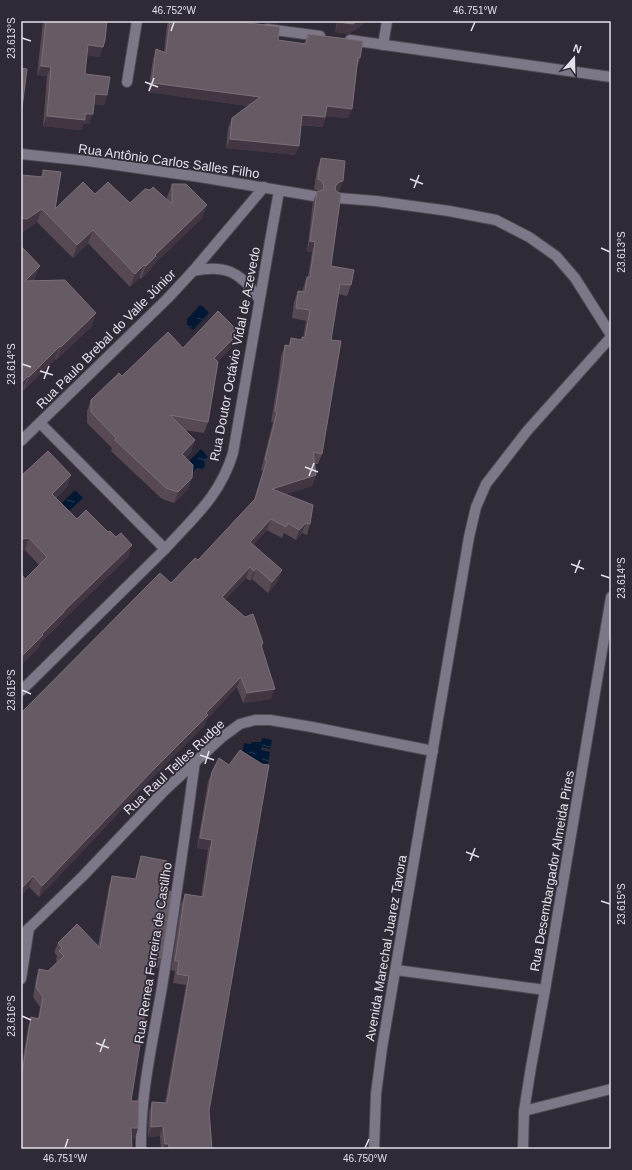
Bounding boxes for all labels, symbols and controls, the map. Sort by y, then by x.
text: 46.752°W [152,5,197,16]
text: 46.751°W [453,5,498,16]
text: 23.613°S [6,17,17,59]
north arrow [554,38,594,78]
text: N [572,42,583,56]
street label: Rua Antônio Carlos Salles Filho [77,141,261,181]
text: 23.613°S [616,231,627,273]
street label: Rua Doutor Octávio Vidal de Azevedo [207,246,263,462]
street label: Rua Paulo Brebal do Valle Júnior [33,266,179,412]
text: 23.614°S [6,343,17,385]
text: 23.614°S [616,557,627,599]
text: 23.615°S [6,669,17,711]
street label: Rua Raul Telles Rudge [120,716,228,818]
street label: Rua Desembargador Almeida Pires [527,769,577,973]
street label: Avenida Marechal Juarez Tavora [362,853,410,1042]
street label: Rua Renea Ferreira de Castilho [131,861,175,1045]
text: 23.615°S [616,883,627,925]
text: 23.616°S [6,995,17,1037]
text: 46.751°W [43,1153,88,1164]
text: 46.750°W [343,1153,388,1164]

